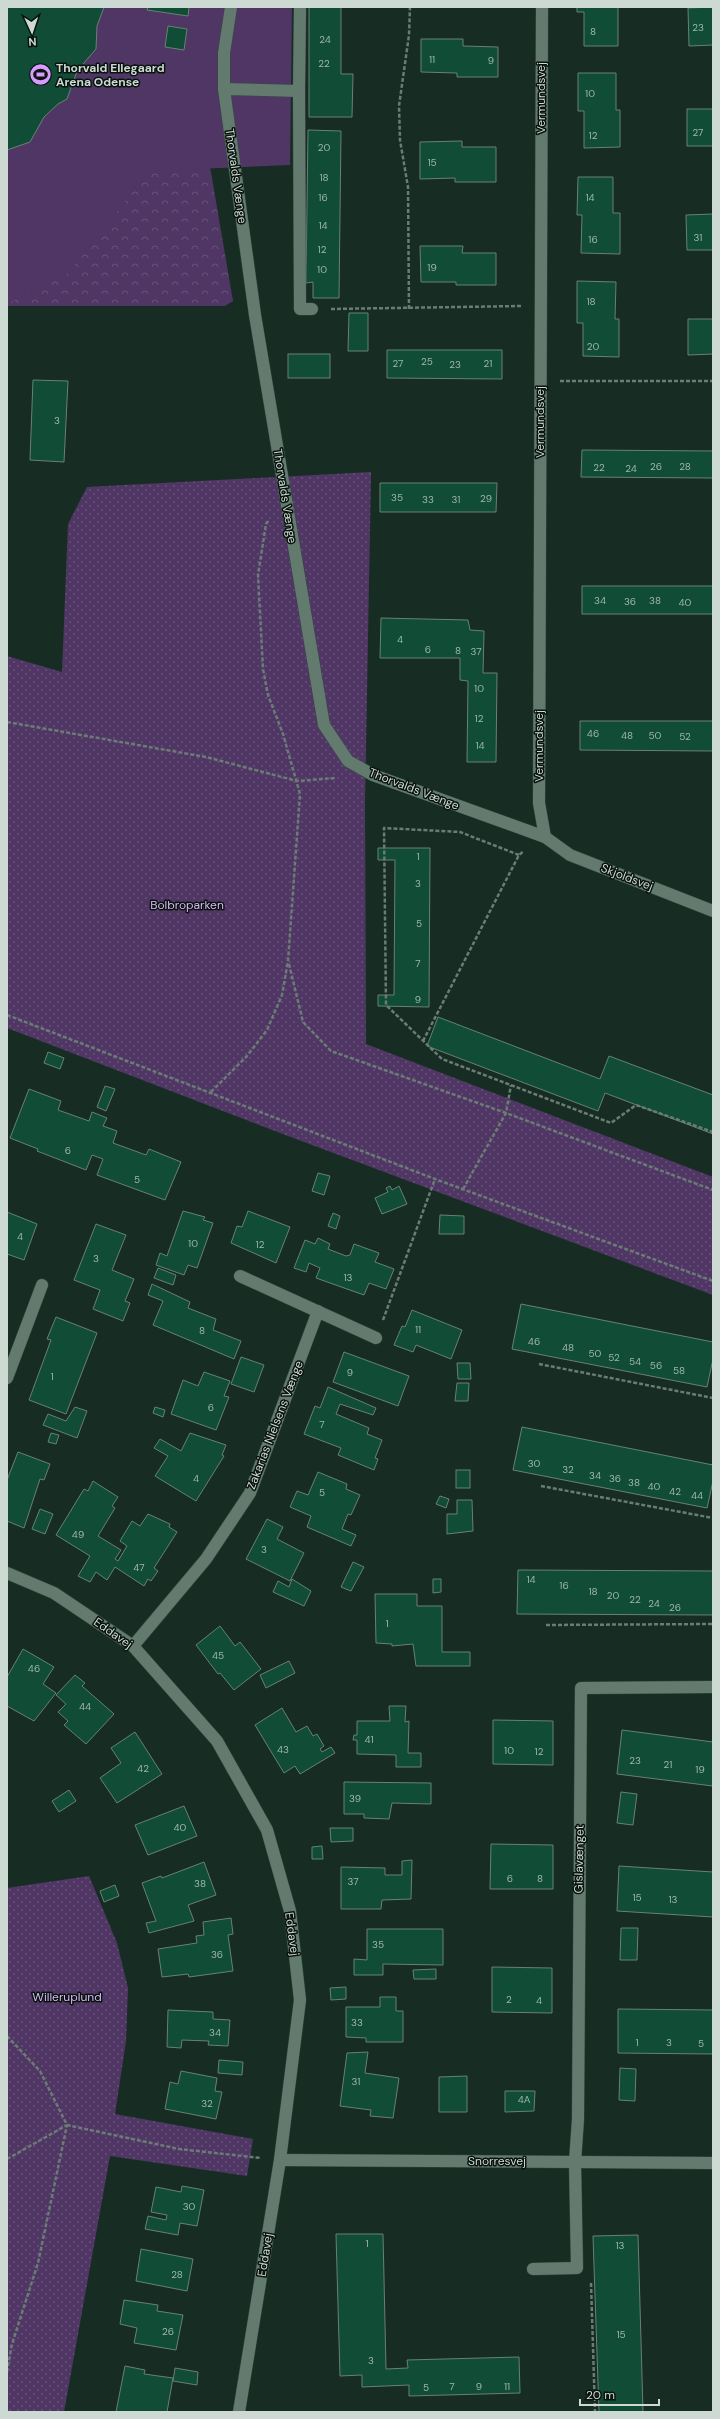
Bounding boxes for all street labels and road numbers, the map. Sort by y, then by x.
street label: Vermundsvej [533,62,549,134]
street label: Thorvalds Vænge [221,128,251,225]
street label: Vermundsvej [532,386,548,458]
street label: Thorvalds Vænge [270,448,300,545]
street label: Vermundsvej [531,710,547,782]
street label: Thorvalds Vænge [366,764,462,814]
street label: Skjoldsvej [599,860,655,894]
street label: Zakarias Nielsens Vænge [243,1358,307,1492]
street label: Eddavej [90,1614,136,1652]
street label: Gislavænget [570,1824,588,1893]
street label: Eddavej [281,1911,303,1957]
street label: Snorresvej [468,2153,526,2169]
street label: Eddavej [254,2232,276,2278]

